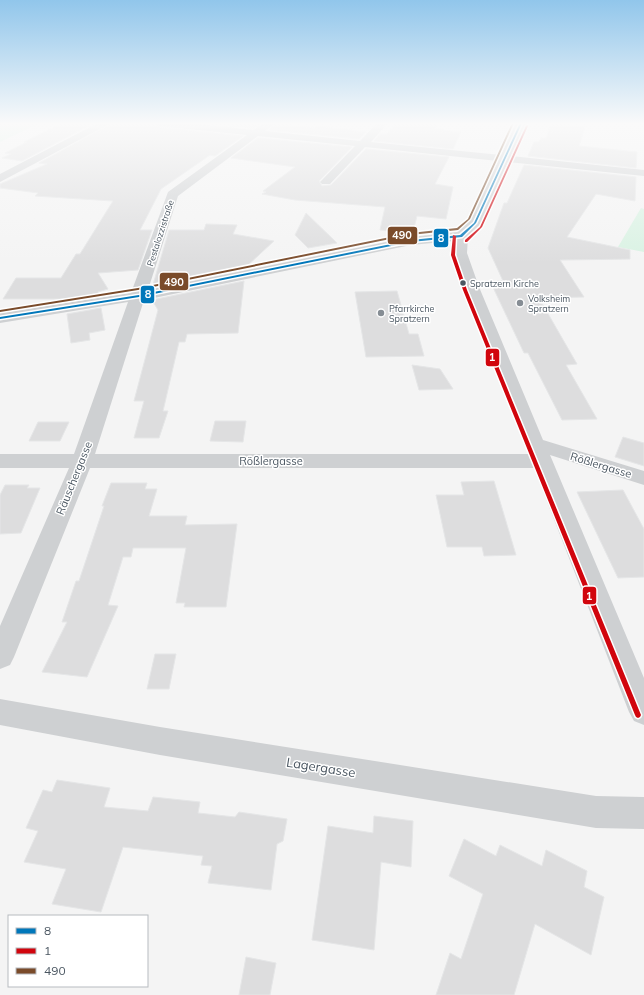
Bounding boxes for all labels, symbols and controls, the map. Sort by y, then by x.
street label: Pestalozzistraße [144,198,176,268]
line badge: 490 [387,226,418,245]
text: 490 [392,228,412,242]
line badge: 8 [433,228,449,248]
text: 8 [438,231,445,245]
line badge: 490 [159,272,189,291]
text: 490 [164,275,184,289]
marker: Spratzern Kirche [458,278,468,288]
place label: Spratzern Kirche [470,278,539,289]
line badge: 8 [140,285,155,304]
text: 8 [145,287,152,301]
place label: Volksheim Spratzern [528,293,570,314]
marker: Volksheim Spratzern [515,298,525,308]
place label: Pfarrkirche Spratzern [389,303,435,324]
marker: Pfarrkirche Spratzern [376,308,386,318]
line badge: 1 [485,348,500,367]
text: 1 [489,350,496,364]
street label: Räuschergasse [53,439,95,517]
street label: Rößlergasse [569,449,633,481]
street label: Rößlergasse [239,454,303,468]
line badge: 1 [582,586,597,605]
text: 1 [586,589,593,603]
street label: Lagergasse [285,754,357,780]
legend [8,915,148,987]
text: 8 [44,923,51,938]
text: 1 [44,943,51,958]
text: 490 [44,963,66,978]

